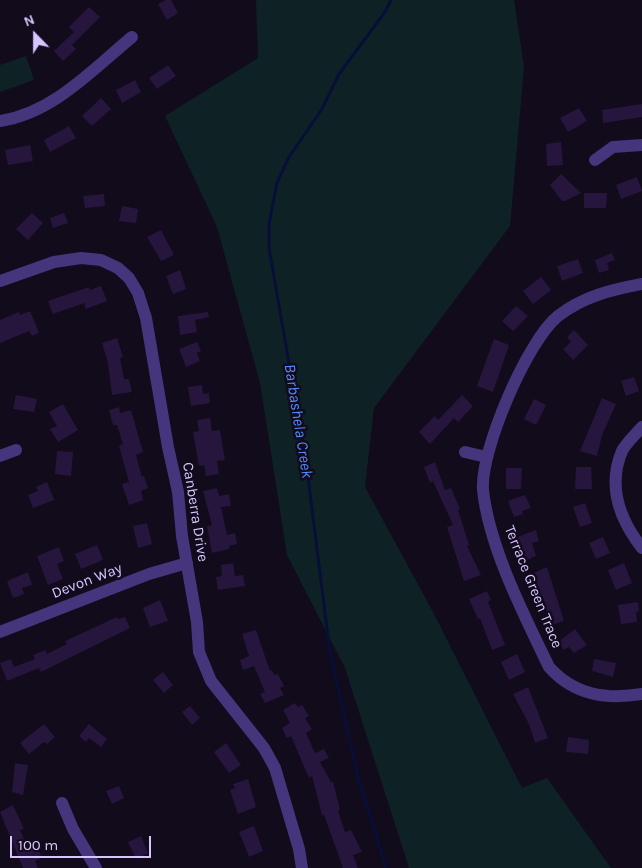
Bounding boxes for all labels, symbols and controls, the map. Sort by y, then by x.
north arrow [10,10,60,60]
text: N [21,11,37,30]
water label: Barbashela Creek [279,362,317,480]
street label: Canberra Drive [178,461,212,563]
street label: Terrace Green Trace [500,523,566,651]
street label: Devon Way [49,559,125,603]
scale bar [12,826,154,858]
text: 100 m [18,836,58,854]

